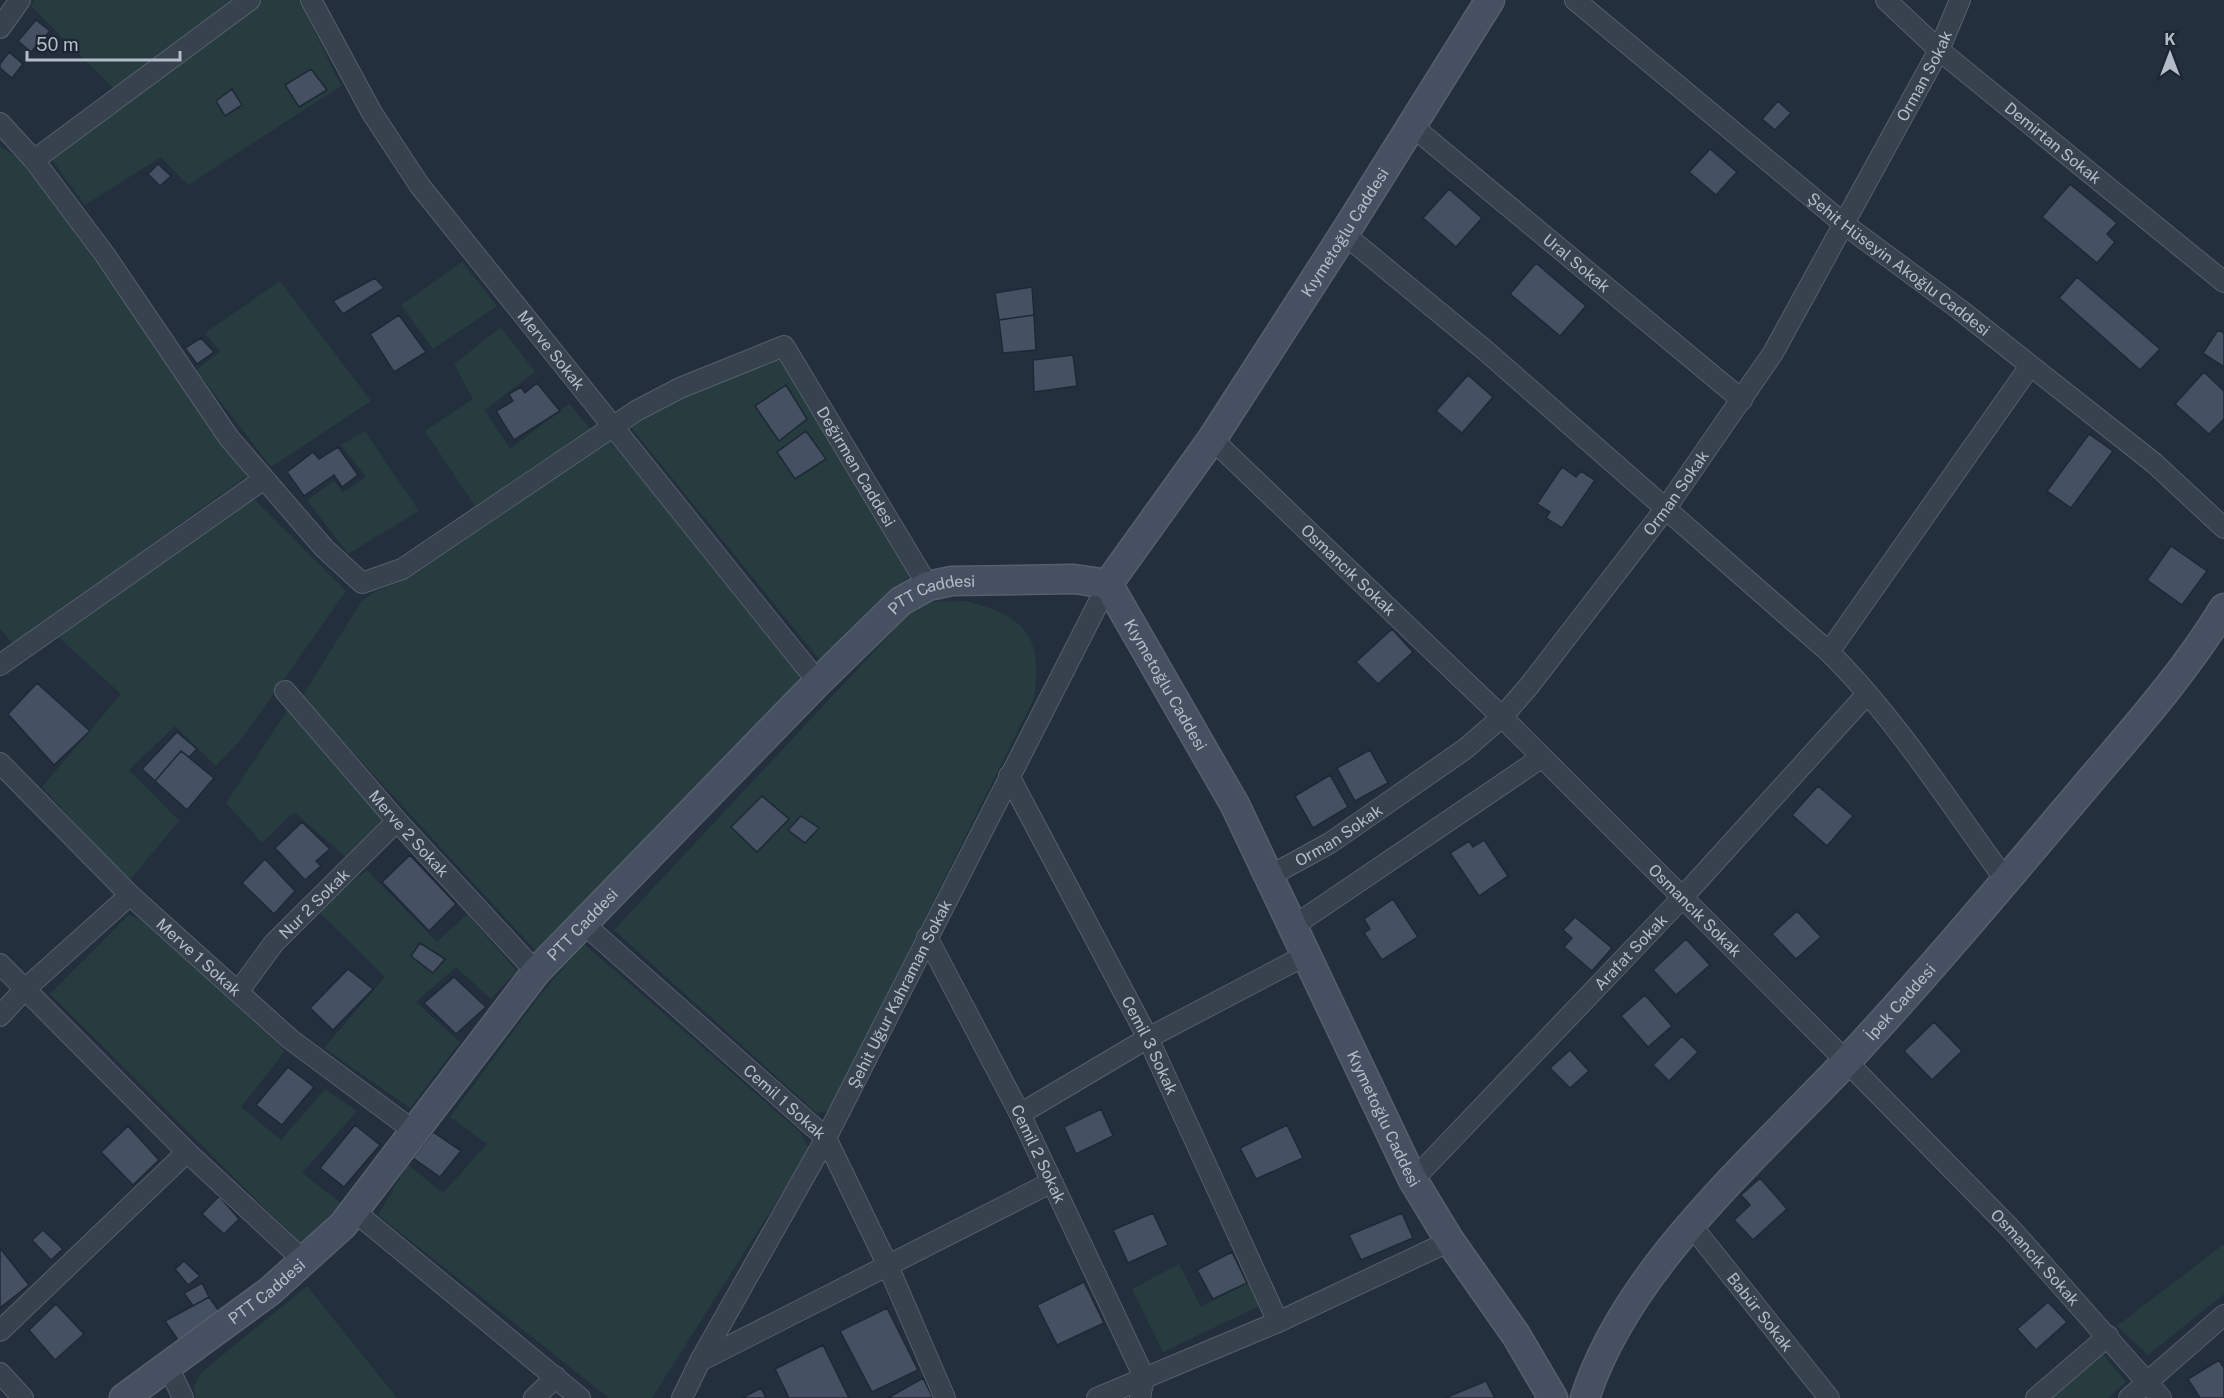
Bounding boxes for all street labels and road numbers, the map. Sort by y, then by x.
street label: Orman Sokak [1893,28,1956,125]
street label: Demirtan Sokak [2001,98,2105,188]
street label: Kıymetoğlu Caddesi [1297,165,1393,300]
street label: Şehit Hüseyin Akoğlu Caddesi [1804,189,1994,340]
street label: Ural Sokak [1539,230,1614,296]
street label: Merve Sokak [513,307,589,394]
street label: Değirmen Caddesi [813,403,899,530]
street label: Orman Sokak [1639,447,1713,539]
street label: Osmancık Sokak [1297,521,1399,620]
street label: PTT Caddesi [884,572,975,619]
street label: Kıymetoğlu Caddesi [1120,616,1211,754]
street label: Merve 2 Sokak [365,787,453,881]
street label: Orman Sokak [1292,801,1386,870]
street label: Osmancık Sokak [1644,860,1745,961]
street label: Nur 2 Sokak [275,865,353,943]
street label: PTT Caddesi [543,885,622,965]
street label: Şehit Uğur Kahraman Sokak [844,897,956,1092]
street label: Arafat Sokak [1590,911,1671,994]
street label: Merve 1 Sokak [152,914,245,1000]
street label: İpek Caddesi [1861,960,1940,1045]
street label: Cemil 3 Sokak [1118,993,1182,1098]
street label: Kıymetoğlu Caddesi [1343,1048,1424,1191]
street label: Cemil 1 Sokak [739,1060,830,1143]
street label: Cemil 2 Sokak [1007,1102,1070,1206]
street label: Osmancık Sokak [1987,1205,2084,1310]
street label: PTT Caddesi [225,1255,309,1328]
street label: Babür Sokak [1723,1269,1797,1355]

